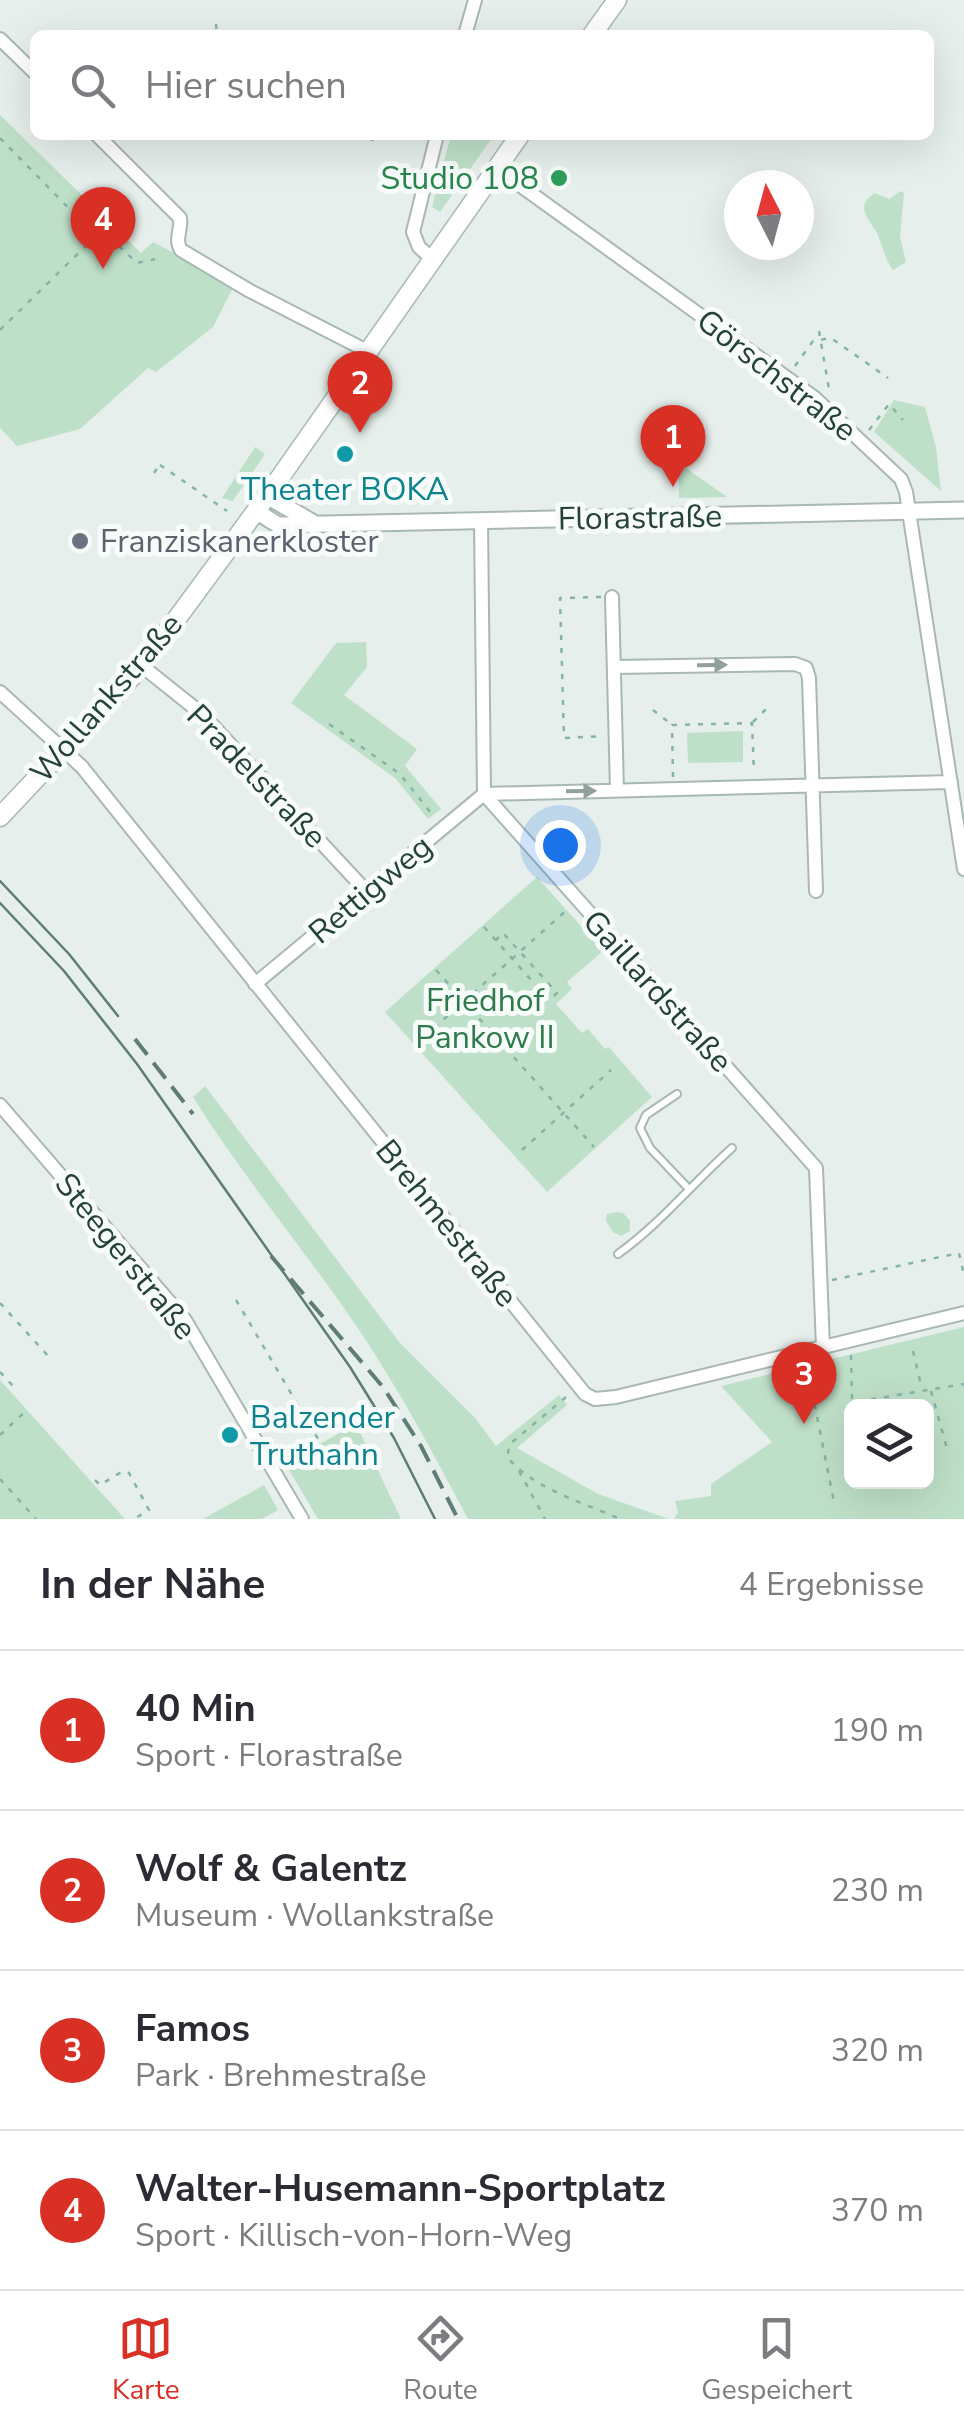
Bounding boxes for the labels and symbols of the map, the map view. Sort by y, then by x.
place label: Studio 108 [381,157,539,200]
marker: Studio 108 [548,167,570,189]
north arrow [724,170,814,260]
pin: 4 [70,186,136,269]
street label: Görschstraße [688,299,866,451]
pin: 2 [328,350,392,433]
pin: 1 [640,404,706,487]
marker: Theater BOKA [334,443,356,465]
place label: Theater BOKA [241,468,449,511]
street label: Florastraße [557,495,723,540]
place label: Franziskanerkloster [100,520,379,563]
marker: Franziskanerkloster [69,530,91,552]
street label: Wollankstraße [21,604,192,793]
one-way arrow [697,657,729,673]
street label: Pradelstraße [177,695,336,858]
one-way arrow [566,782,598,798]
your location [535,820,586,871]
street label: Rettigweg [300,825,441,954]
street label: Gaillardstraße [573,901,742,1082]
park label: Friedhof Pankow II [415,979,555,1059]
street label: Brehmestraße [366,1131,527,1316]
street label: Steegerstraße [45,1164,206,1349]
pin: 3 [772,1342,836,1424]
place label: Balzender Truthahn [250,1396,395,1476]
marker: Balzender Truthahn [219,1424,241,1446]

